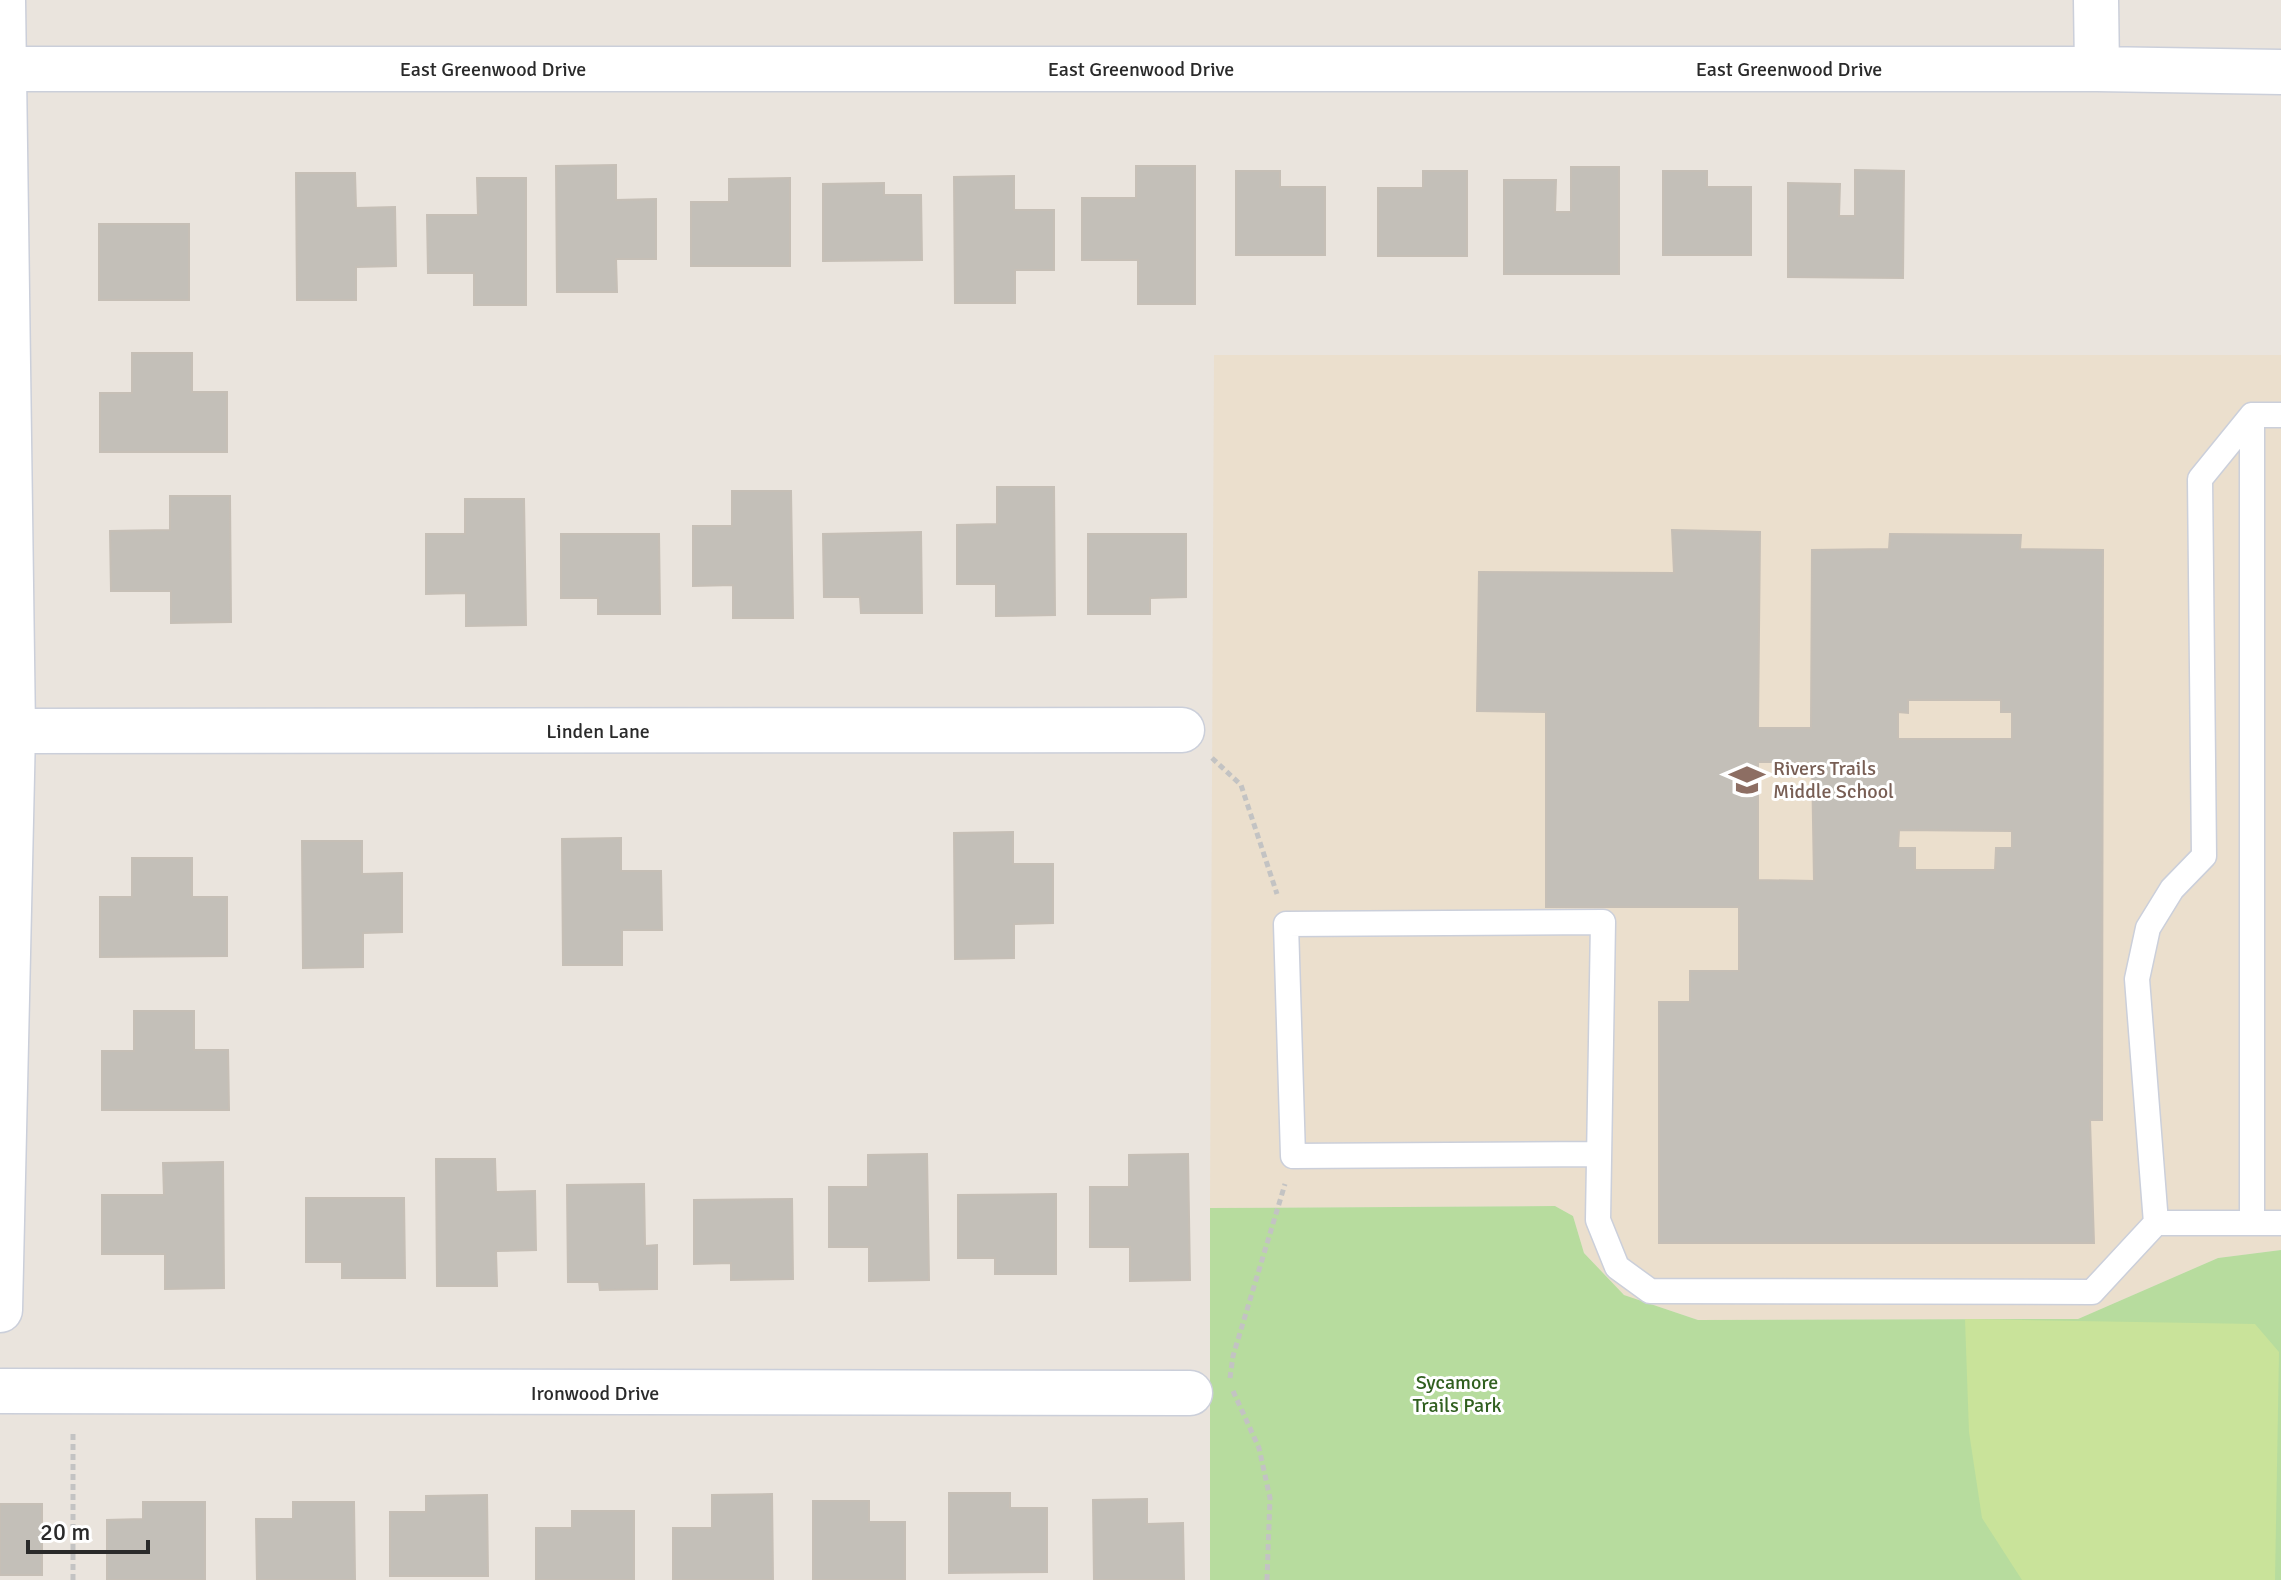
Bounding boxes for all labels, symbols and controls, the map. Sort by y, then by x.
street label: East Greenwood Drive [400,57,586,82]
street label: East Greenwood Drive [1048,57,1234,82]
street label: East Greenwood Drive [1696,57,1882,82]
street label: Linden Lane [546,719,650,744]
place label: Rivers Trails Middle School [1773,756,1894,804]
school or university icon: Rivers Trails Middle School [1728,761,1766,799]
park label: Sycamore Trails Park [1412,1370,1502,1418]
street label: Ironwood Drive [531,1381,659,1406]
scale bar [28,1504,148,1554]
text: 20 m [40,1517,90,1547]

